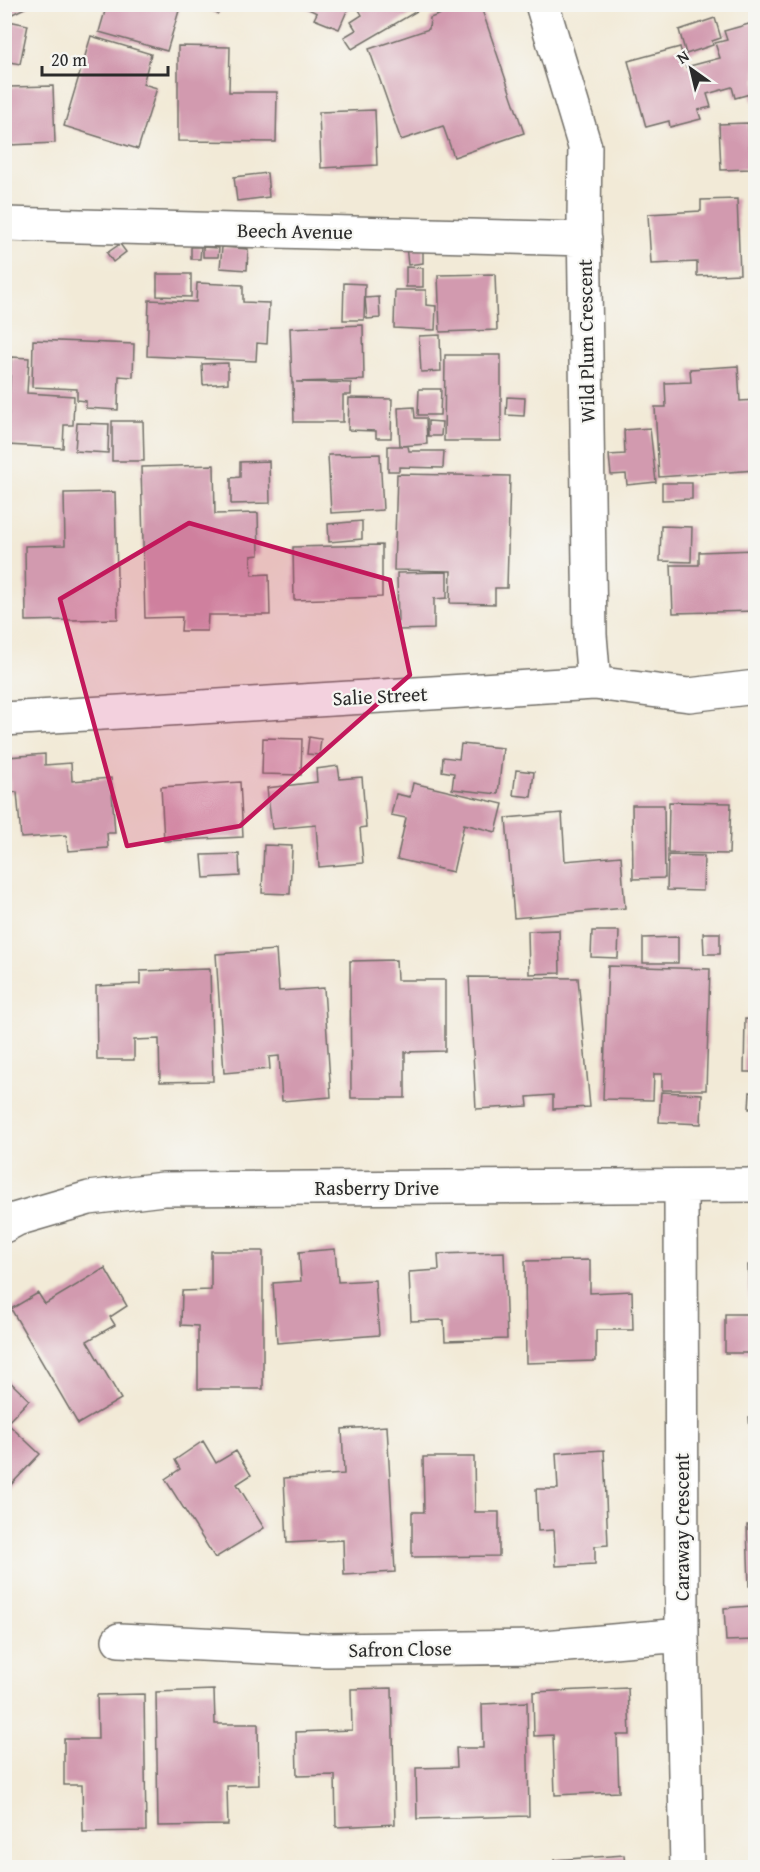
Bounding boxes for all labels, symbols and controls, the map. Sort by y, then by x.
scale bar [42,39,168,77]
north arrow [661,39,721,99]
text: N [671,43,694,70]
text: 20 m [51,46,87,73]
street label: Beech Avenue [237,215,353,246]
street label: Wild Plum Crescent [570,259,601,423]
street label: Salie Street [332,679,428,712]
street label: Rasberry Drive [315,1173,439,1202]
street label: Caraway Crescent [667,1453,696,1601]
street label: Safron Close [348,1633,452,1664]

